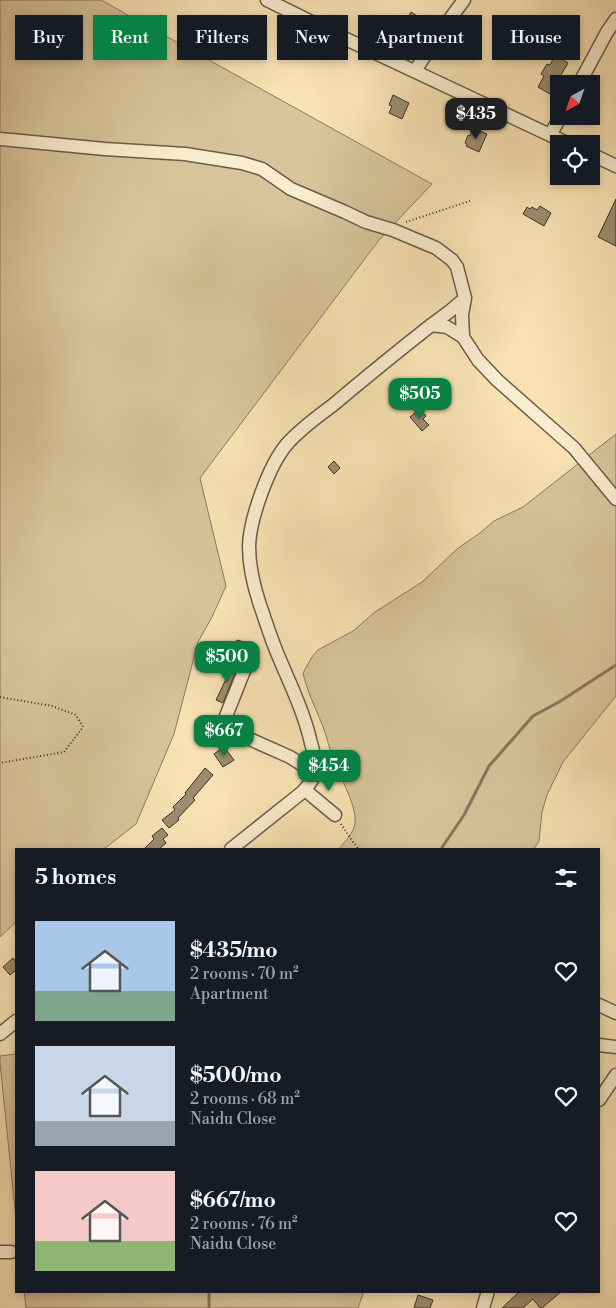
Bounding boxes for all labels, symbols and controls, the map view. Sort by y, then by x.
chip: Buy [15,15,83,60]
chip: Rent [93,15,167,60]
chip: Filters [177,15,267,60]
chip: New [277,15,348,60]
chip: Apartment [358,15,482,60]
chip: House [492,15,580,60]
north arrow [550,75,600,125]
map controls [550,75,600,185]
pin: $435 [446,98,506,140]
text: $435 [456,104,496,124]
button: locate [550,135,600,185]
pin: $505 [390,378,450,420]
text: $505 [400,384,440,404]
pin: $500 [197,640,257,683]
text: $500 [206,647,248,667]
pin: $667 [194,714,254,757]
text: $667 [205,721,243,741]
pin: $454 [299,750,359,792]
text: $454 [308,756,350,776]
icon: filters [552,864,580,892]
text: 5 homes [35,865,116,891]
text: $435/mo [190,938,278,964]
icon: home [75,941,135,1001]
icon: heart [552,957,580,985]
text: 2 rooms · 70 m² [190,964,299,984]
text: Apartment [190,984,269,1004]
text: $500/mo [190,1063,282,1089]
icon: home [75,1066,135,1126]
icon: heart [552,1082,580,1110]
text: 2 rooms · 68 m² [190,1089,300,1109]
text: Naidu Close [190,1109,276,1129]
text: $667/mo [190,1188,276,1214]
icon: home [75,1191,135,1251]
icon: heart [552,1207,580,1235]
text: 2 rooms · 76 m² [190,1214,298,1234]
text: Naidu Close [190,1234,276,1254]

